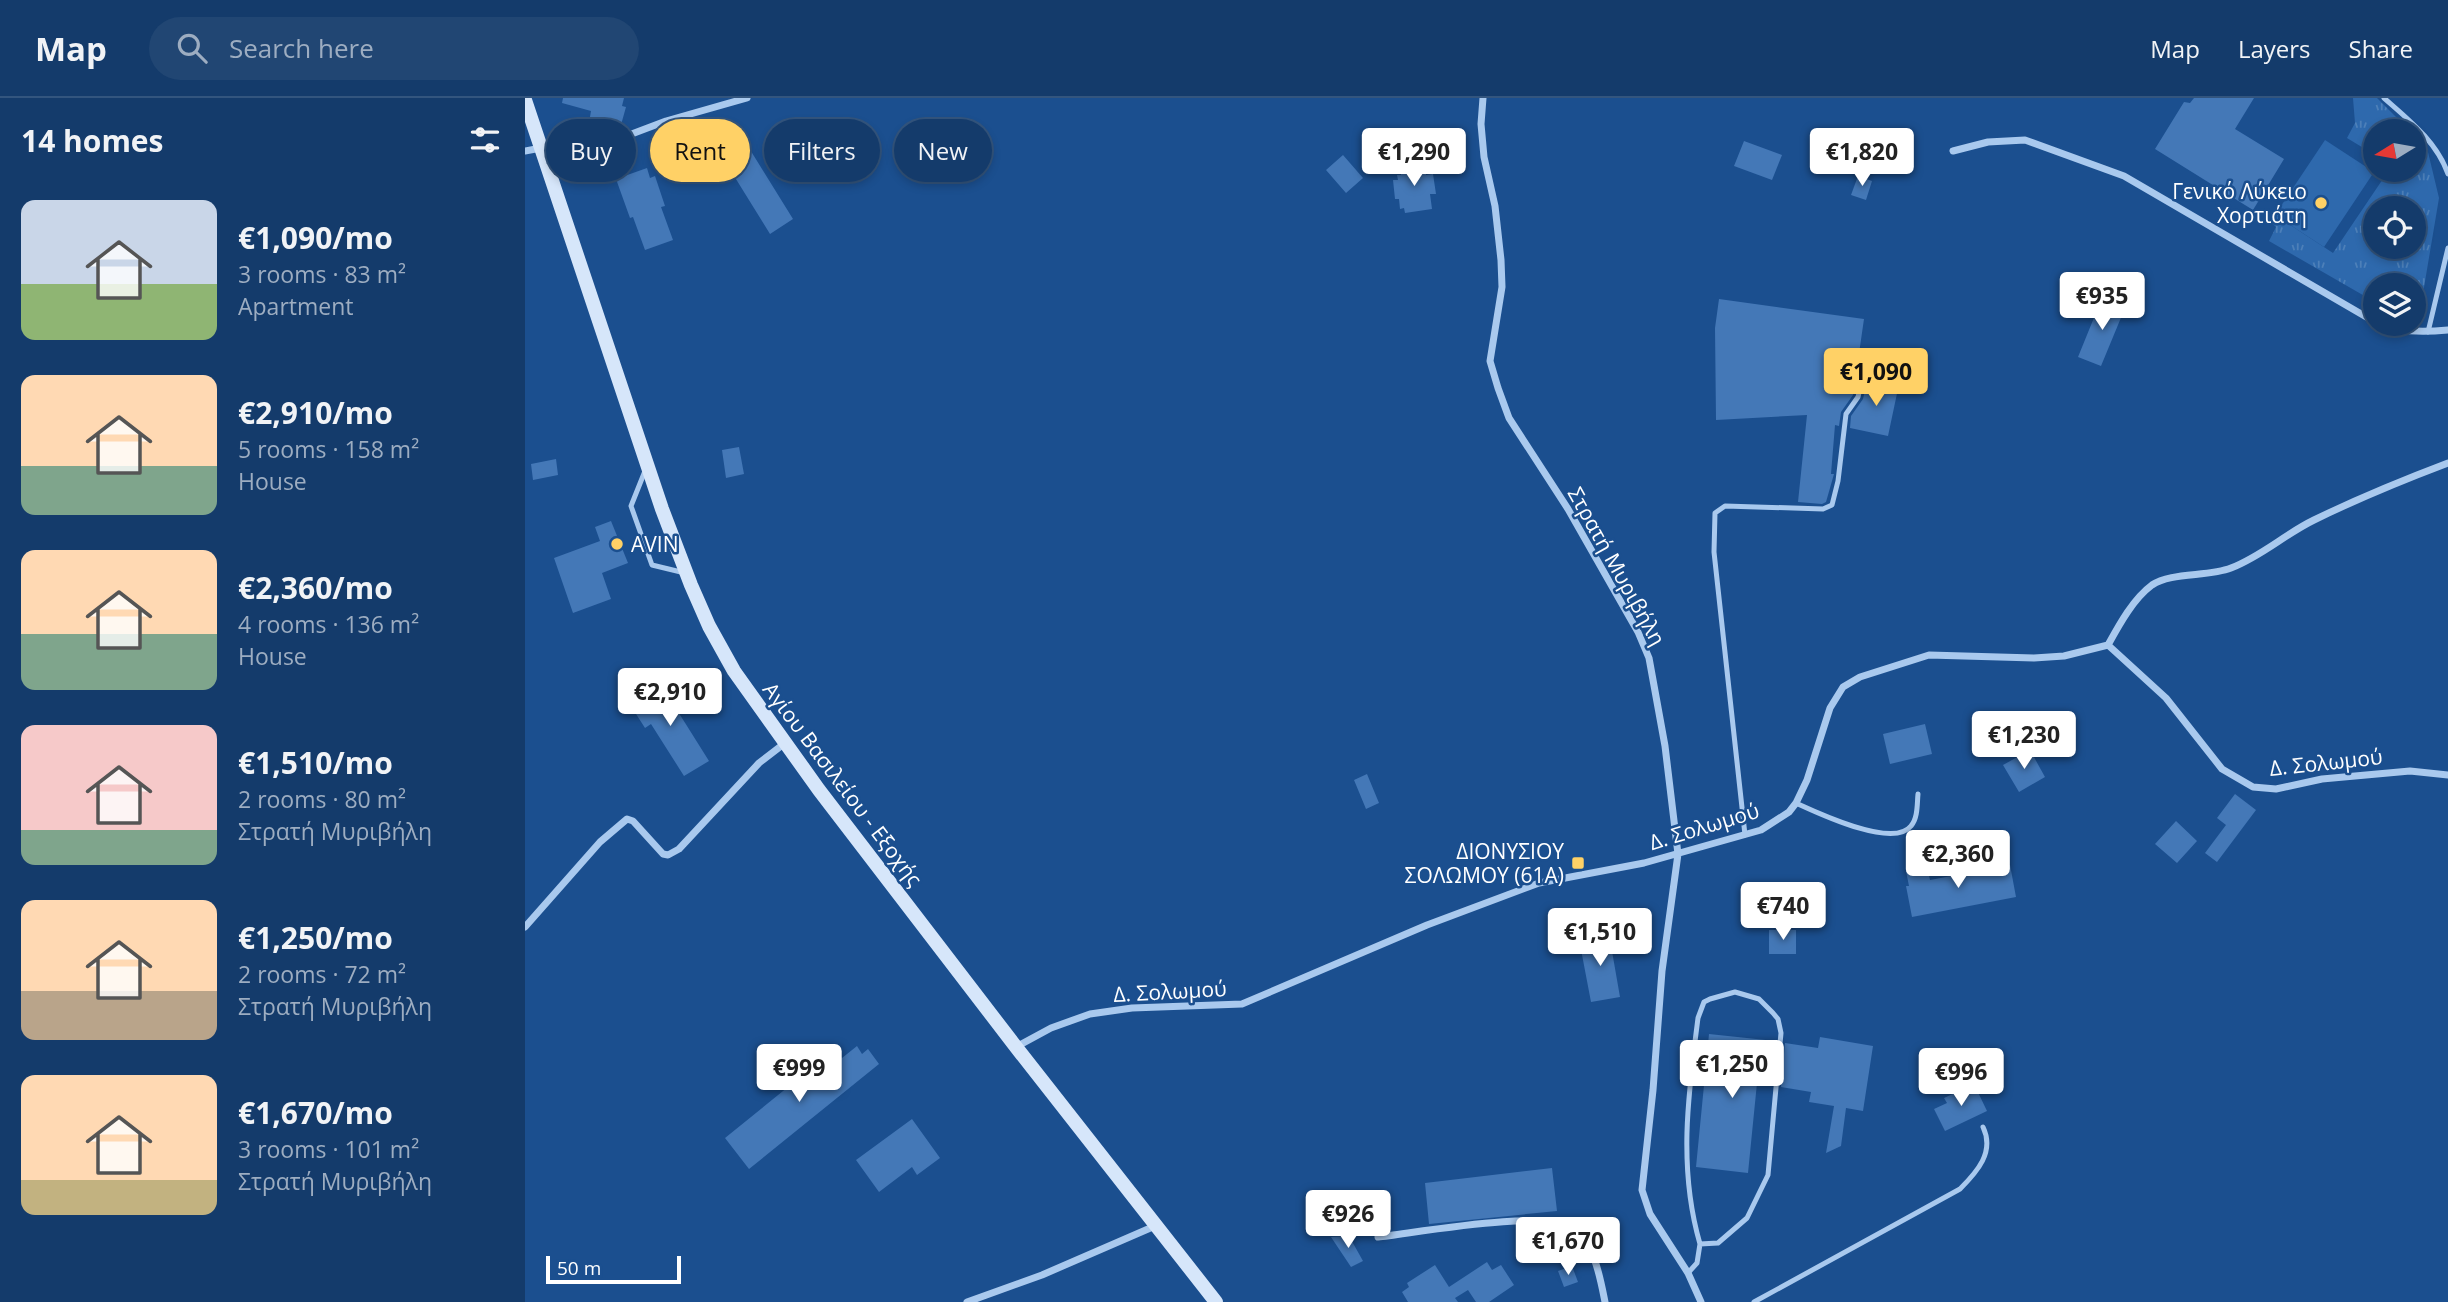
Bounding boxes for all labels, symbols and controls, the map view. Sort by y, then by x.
search box [149,17,639,80]
text: Map [35,26,107,71]
icon: search [173,29,211,67]
text: Search here [229,30,374,66]
text: Map [2150,32,2200,65]
text: Layers [2238,32,2311,65]
text: Share [2349,32,2413,65]
chip: Buy [546,119,636,182]
chip: Rent [650,119,750,182]
chip: Filters [764,119,880,182]
chip: New [894,119,992,182]
north arrow [2363,119,2425,182]
map controls [2363,119,2426,336]
text: 14 homes [21,120,164,161]
icon: filters [466,121,504,159]
pin: €1,290 [1357,129,1471,188]
pin: €1,820 [1805,129,1919,188]
text: €1,290 [1378,135,1450,167]
text: €1,820 [1826,135,1898,167]
place label: Γενικό Λύκειο Χορτιάτη [2172,177,2307,229]
marker: Γενικό Λύκειο Χορτιάτη [2313,195,2329,211]
button: locate [2363,196,2426,259]
text: €1,090/mo [238,217,393,258]
icon: home [77,228,161,312]
text: 3 rooms · 83 m² [238,258,406,290]
pin: €935 [2061,272,2143,332]
button: layers [2363,273,2426,336]
text: €935 [2076,279,2128,311]
text: Apartment [238,290,354,322]
pin: €1,090 [1819,348,1933,408]
text: €1,090 [1840,355,1912,387]
text: €2,910/mo [238,392,393,433]
icon: home [77,403,161,487]
text: 5 rooms · 158 m² [238,433,419,465]
text: House [238,465,307,497]
street label: Στρατή Μυριβήλη [1562,482,1672,650]
place label: AVIN [631,530,678,558]
marker: AVIN [609,536,625,552]
text: €2,360/mo [238,567,393,608]
icon: home [77,578,161,662]
text: 4 rooms · 136 m² [238,608,419,640]
text: House [238,640,307,672]
pin: €2,910 [613,668,727,728]
text: €2,910 [634,675,706,707]
street label: Αγίου Βασιλείου - Εξοχής [757,676,929,892]
pin: €1,230 [1967,712,2081,771]
text: €1,230 [1988,718,2060,750]
text: €1,510/mo [238,742,393,783]
street label: Δ. Σολωμού [2268,742,2384,782]
icon: home [77,753,161,837]
text: 2 rooms · 80 m² [238,783,406,815]
street label: Δ. Σολωμού [1646,796,1762,856]
text: Στρατή Μυριβήλη [238,815,432,847]
pin: €2,360 [1901,830,2015,890]
place label: ΔΙΟΝΥΣΙΟΥ ΣΟΛΩΜΟΥ (61Α) [1405,837,1564,889]
text: €2,360 [1922,837,1994,869]
marker: ΔΙΟΝΥΣΙΟΥ ΣΟΛΩΜΟΥ (61Α) [1570,855,1586,871]
pin: €740 [1742,882,1824,942]
text: €740 [1757,889,1809,921]
pin: €1,510 [1543,908,1657,968]
text: €1,510 [1564,915,1636,947]
text: €1,250/mo [238,917,393,958]
icon: home [77,928,161,1012]
text: 2 rooms · 72 m² [238,958,406,990]
street label: Δ. Σολωμού [1113,974,1227,1008]
text: Στρατή Μυριβήλη [238,990,432,1022]
pin: €1,250 [1675,1040,1789,1100]
pin: €999 [758,1044,840,1104]
text: €1,250 [1696,1047,1768,1079]
pin: €996 [1920,1048,2002,1108]
text: €999 [773,1051,825,1083]
text: €996 [1935,1055,1987,1087]
text: €1,670/mo [238,1092,393,1133]
icon: home [77,1103,161,1187]
text: 3 rooms · 101 m² [238,1133,419,1165]
text: Στρατή Μυριβήλη [238,1165,432,1197]
pin: €926 [1307,1190,1389,1250]
text: €926 [1322,1197,1374,1229]
pin: €1,670 [1511,1218,1625,1277]
text: €1,670 [1532,1224,1604,1256]
scale bar [546,1253,681,1285]
text: 50 m [557,1255,601,1281]

